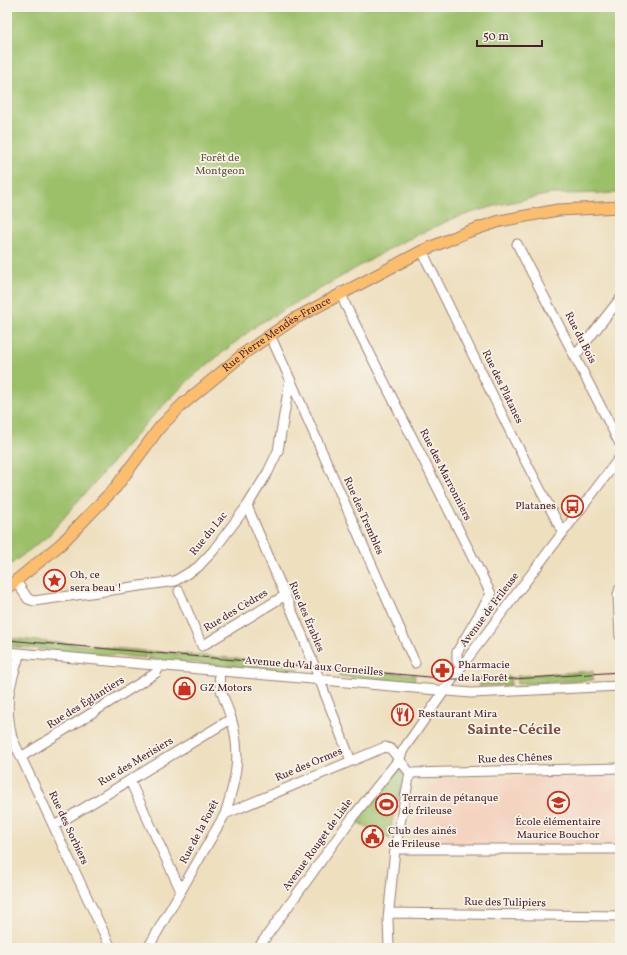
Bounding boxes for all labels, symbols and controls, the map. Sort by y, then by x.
scale bar [477,22,542,48]
text: 50 m [483,29,509,45]
park label: Forêt de Montgeon [195,151,245,179]
street label: Rue Pierre Mendès-France [219,293,334,376]
street label: Rue du Bois [560,309,600,367]
street label: Rue des Platanes [478,348,526,427]
street label: Rue des Marronniers [415,426,475,524]
street label: Rue des Trembles [339,475,387,558]
bus stop icon: Platanes [559,493,585,519]
place label: Platanes [515,499,556,514]
street label: Rue du Lac [187,509,231,559]
place icon: Oh, ce sera beau ! [41,568,67,594]
place label: Oh, ce sera beau ! [70,568,122,596]
street label: Avenue de Frileuse [457,569,523,651]
street label: Rue des Érables [284,579,328,655]
street label: Rue des Cèdres [201,586,271,636]
street label: Avenue du Val aux Corneilles [244,653,384,681]
pharmacy icon: Pharmacie de la Forêt [429,658,455,684]
place label: Pharmacie de la Forêt [458,658,510,686]
street label: Rue des Églantiers [44,673,128,733]
shop icon: GZ Motors [172,675,198,701]
place label: GZ Motors [200,681,252,696]
restaurant icon: Restaurant Mira [389,701,415,727]
place label: Restaurant Mira [418,707,498,722]
district label: Sainte-Cécile [467,720,561,741]
street label: Rue des Merisiers [96,733,177,790]
street label: Rue des Ormes [273,744,345,786]
street label: Rue des Chênes [477,750,553,768]
street label: Rue des Sorbiers [44,789,92,868]
school or university icon: École élémentaire Maurice Bouchor [545,789,571,815]
sports icon: Terrain de pétanque de frileuse [373,791,399,817]
place label: Terrain de pétanque de frileuse [402,791,498,819]
street label: Avenue Rouget de Lisle [279,796,357,894]
street label: Rue de la Forêt [177,797,223,867]
place label: École élémentaire Maurice Bouchor [515,815,601,843]
public building icon: Club des ainés de Frileuse [360,824,386,850]
place label: Club des ainés de Frileuse [388,824,457,852]
street label: Rue des Tulipiers [464,895,546,911]

